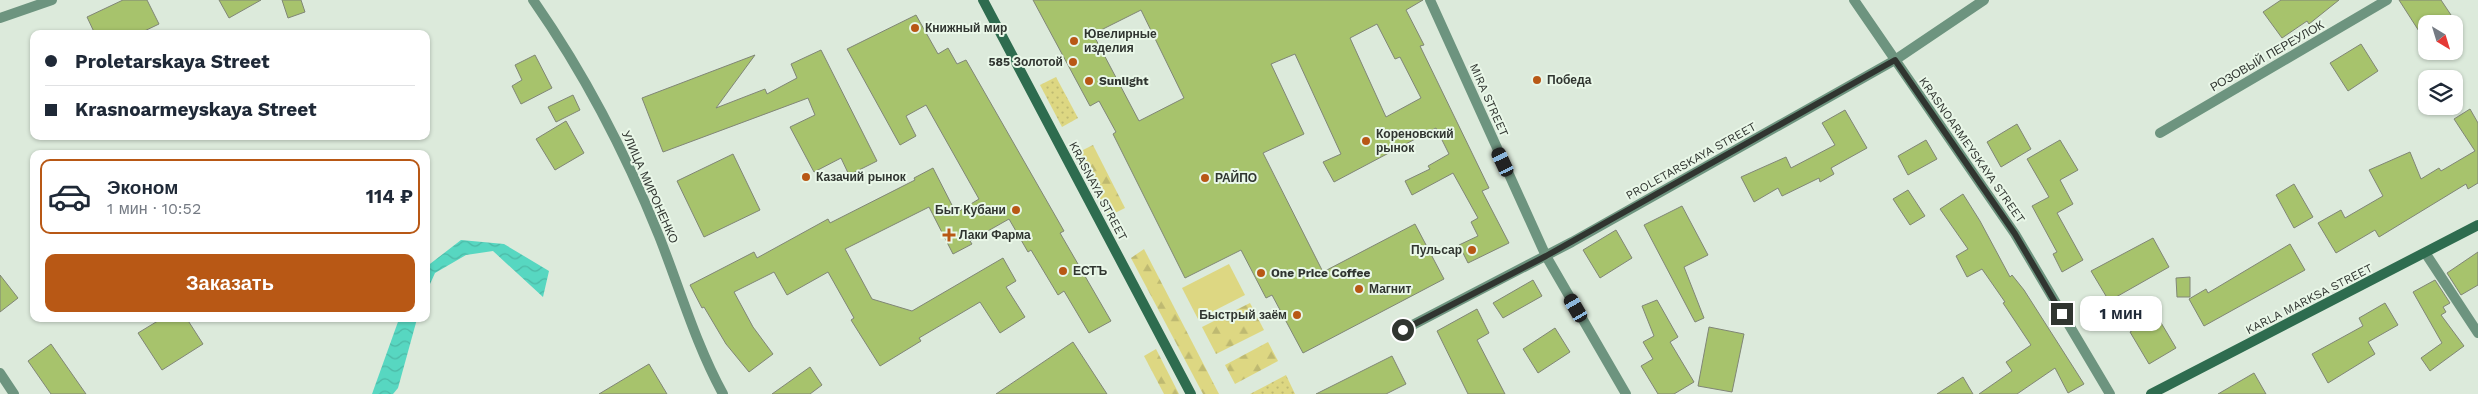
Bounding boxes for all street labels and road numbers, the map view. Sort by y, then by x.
street label: РОЗОВЫЙ ПЕРЕУЛОК [2207,17,2326,94]
street label: MIRA STREET [1467,61,1511,139]
street label: KRASNOARMEYSKAYA STREET [1916,74,2028,226]
street label: PROLETARSKAYA STREET [1624,119,1758,203]
street label: УЛИЦА МИРОНЕНКО [619,128,681,246]
street label: KRASNAYA STREET [1066,139,1130,243]
street label: KARLA MARKSA STREET [2243,261,2375,337]

